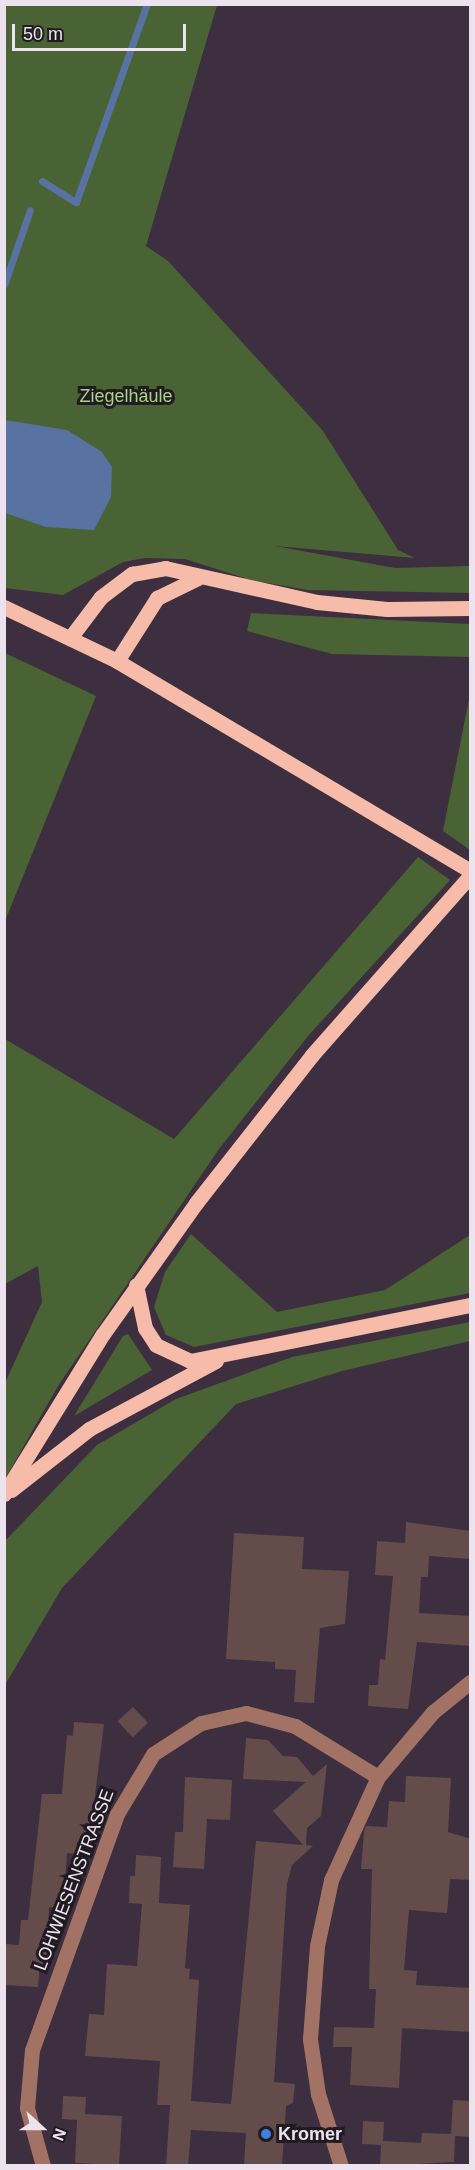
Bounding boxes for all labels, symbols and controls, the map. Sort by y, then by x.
scale bar [15,12,189,50]
text: 50 m [23,24,63,44]
park label: Ziegelhäule [79,385,173,407]
street label: LOHWIESENSTRASSE [30,1786,118,1974]
north arrow [12,2098,72,2158]
place label: Kromer [278,2123,342,2145]
text: N [49,2126,69,2143]
marker: Kromer [259,2127,273,2141]

